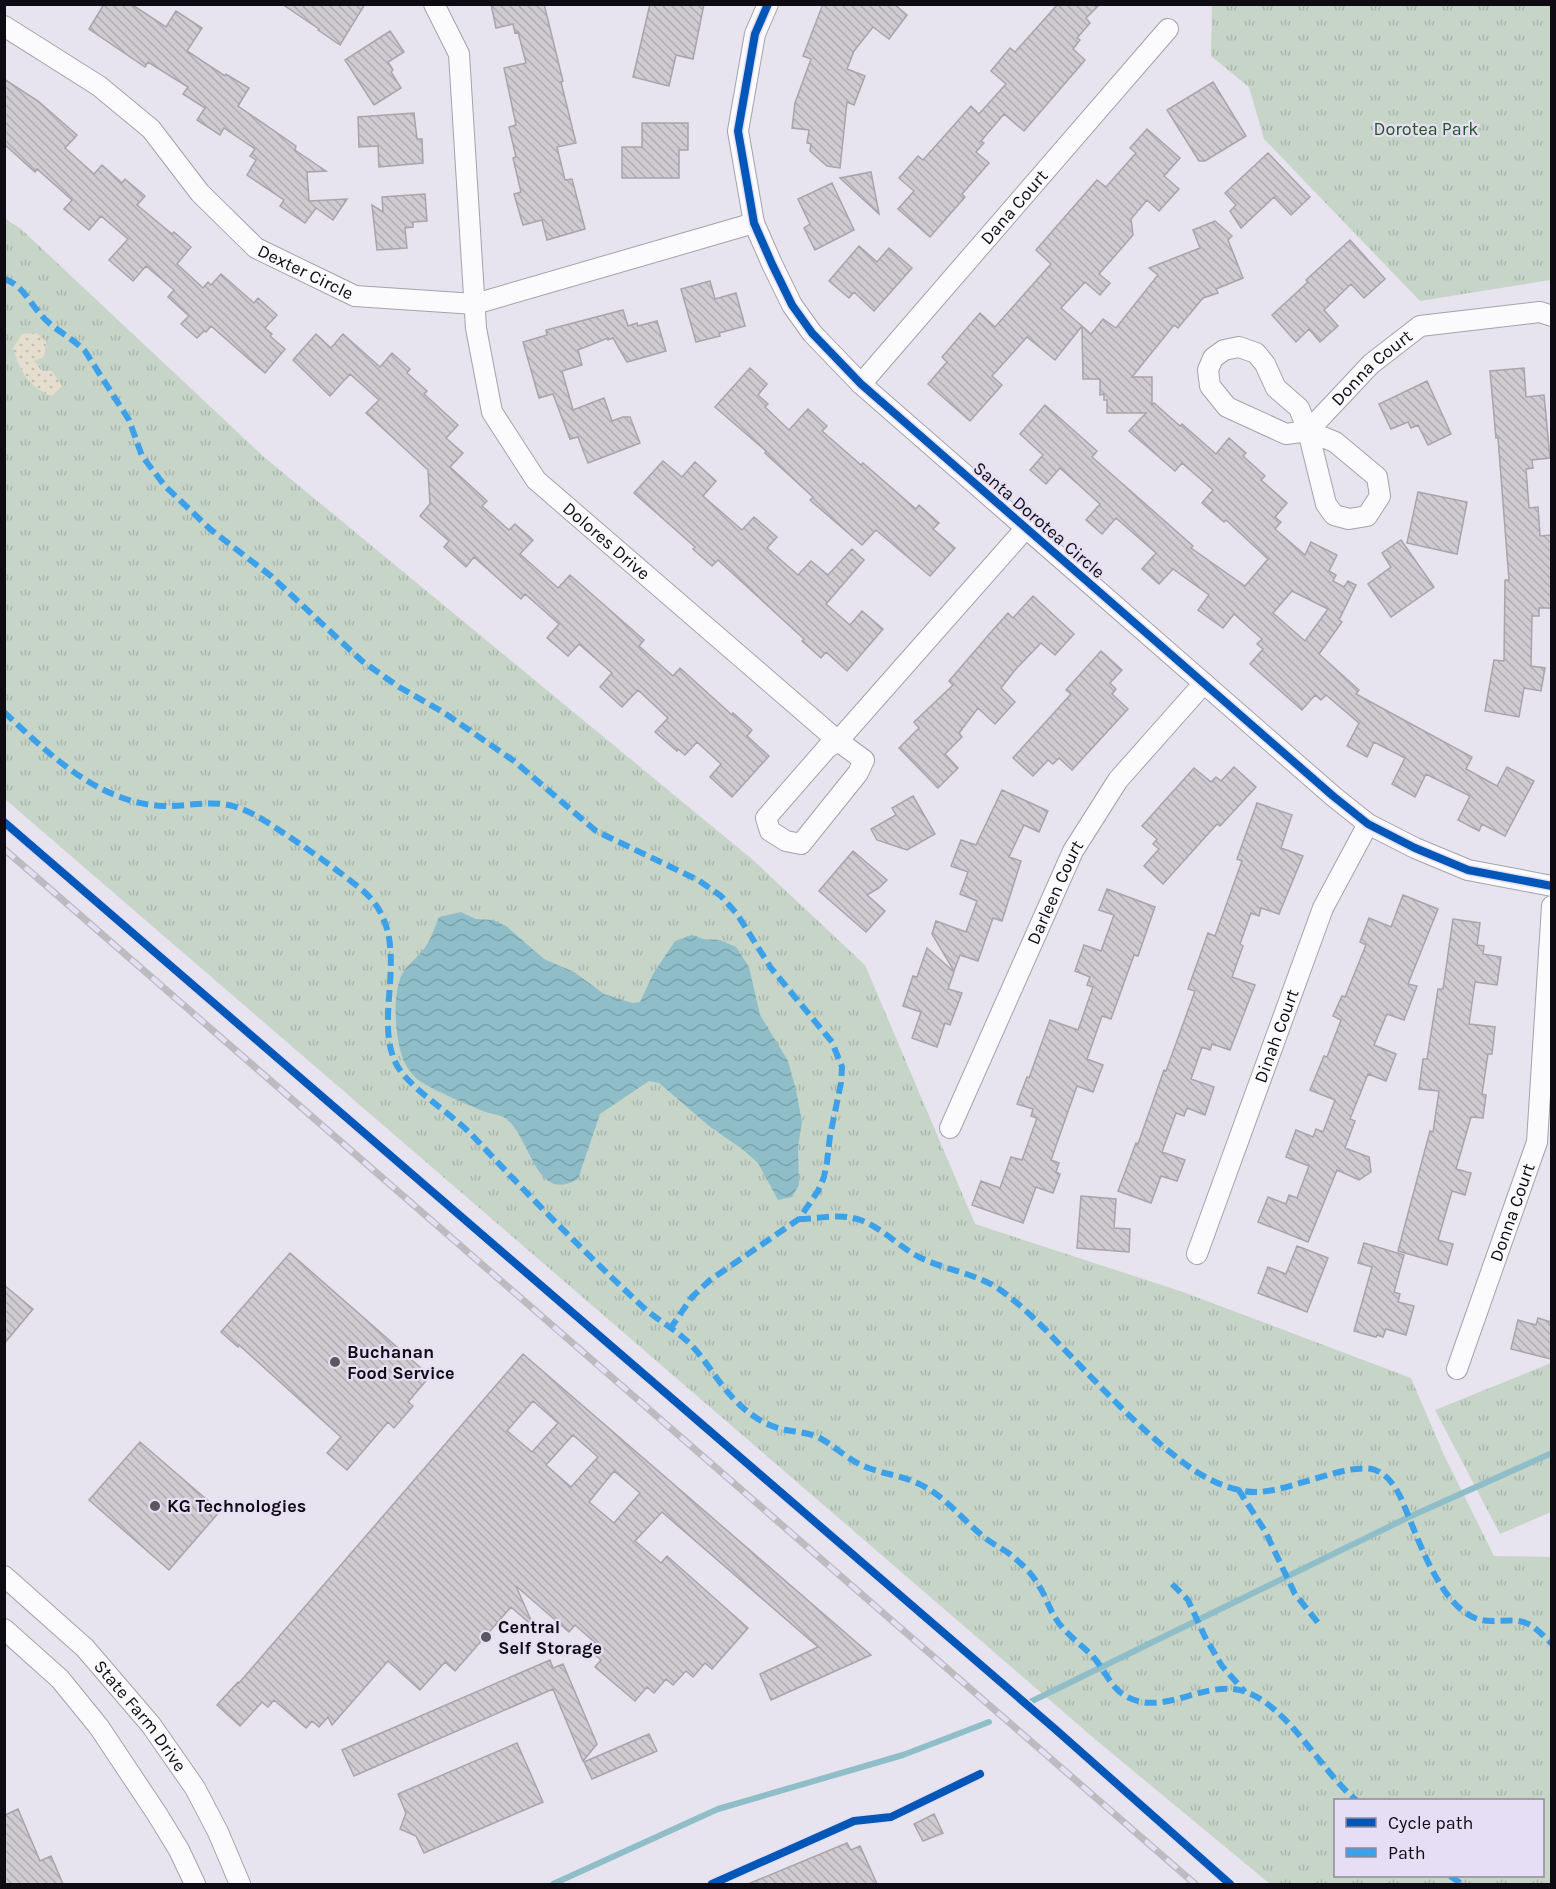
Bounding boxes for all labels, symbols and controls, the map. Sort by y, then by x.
park label: Dorotea Park [1374,118,1478,140]
street label: Dana Court [976,165,1053,249]
street label: Dexter Circle [254,240,357,305]
street label: Donna Court [1326,325,1417,410]
street label: Santa Dorotea Circle [969,457,1109,583]
street label: Dolores Drive [558,497,655,585]
street label: Darleen Court [1022,836,1088,948]
street label: Dinah Court [1249,986,1304,1086]
street label: Donna Court [1485,1160,1540,1265]
place label: Buchanan Food Service [347,1341,455,1384]
marker: Buchanan Food Service [328,1355,342,1369]
place label: KG Technologies [167,1495,306,1517]
marker: KG Technologies [148,1499,162,1513]
place label: Central Self Storage [498,1616,602,1659]
marker: Central Self Storage [479,1630,493,1644]
street label: State Farm Drive [89,1656,191,1776]
legend [1334,1799,1544,1877]
text: Cycle path [1388,1812,1473,1834]
text: Path [1388,1842,1426,1864]

